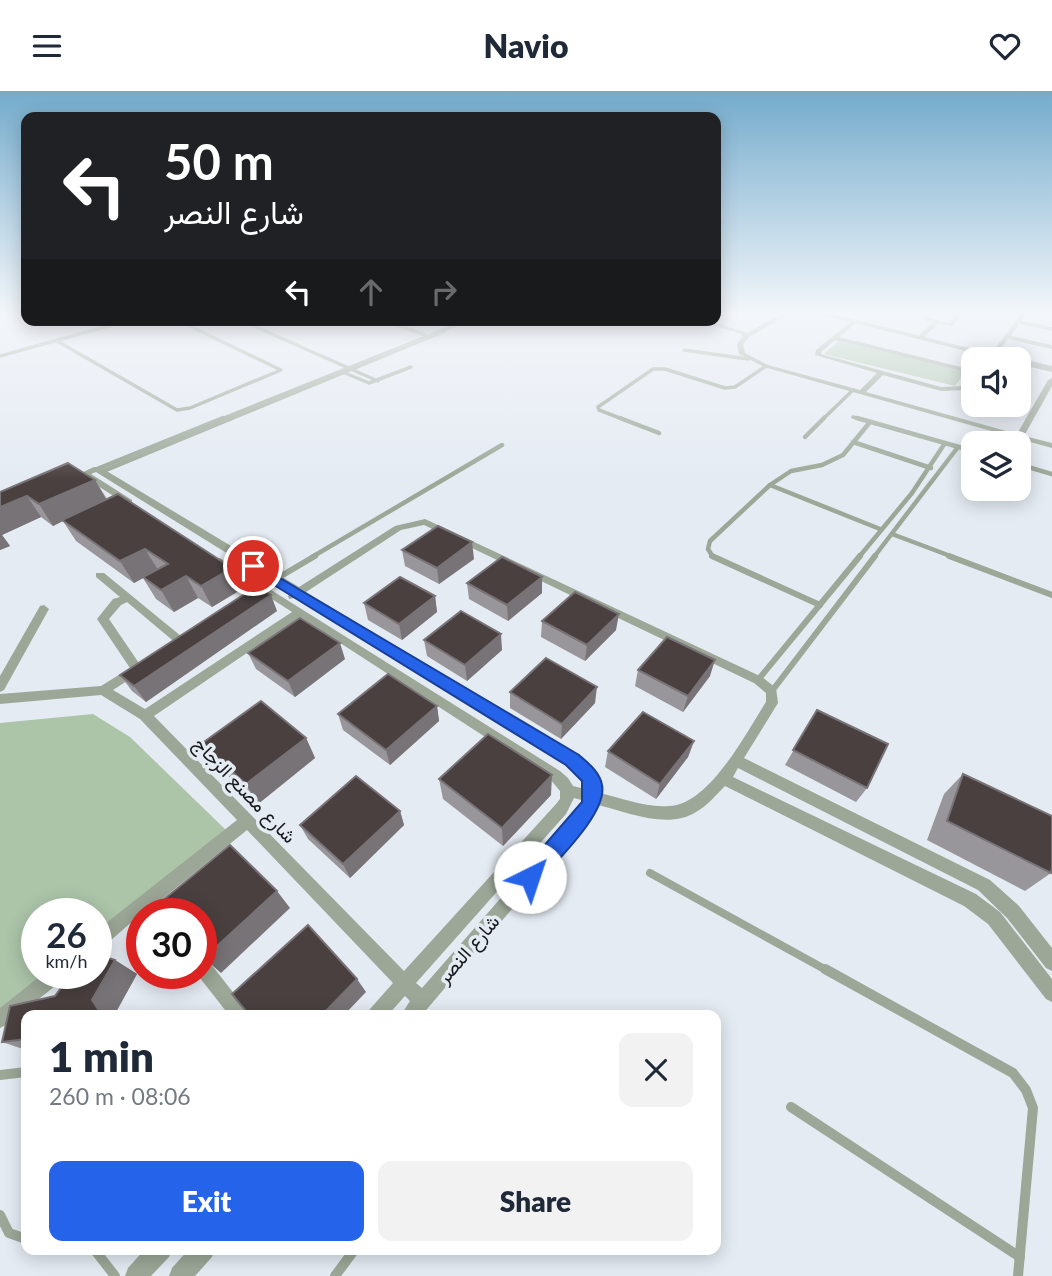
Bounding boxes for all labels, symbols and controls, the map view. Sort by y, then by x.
text: Navio [483,26,569,65]
icon: menu [28,27,66,65]
icon: heart [986,27,1024,65]
text: 50 m [164,132,274,190]
icon: left [49,140,140,231]
text: شارع النصر [164,192,304,231]
icon: left [279,273,317,311]
icon: ahead [352,273,390,311]
icon: right [425,273,463,311]
map controls [961,347,1031,501]
button: sound [961,347,1031,417]
button: layers [961,431,1031,501]
pin [223,536,283,596]
icon: arrive [234,547,272,585]
street label: شارع مصنع الزجاج [187,732,302,850]
position arrow [493,840,567,914]
speed limit sign: 30 [126,898,217,989]
street label: شارع النصر [431,910,505,990]
text: 26 [46,913,87,955]
text: km/h [45,950,88,972]
text: 1 min [49,1031,154,1081]
button: close [619,1033,693,1107]
text: 260 m · 08:06 [49,1082,191,1110]
button: Exit [49,1161,364,1241]
button: Share [378,1161,693,1241]

